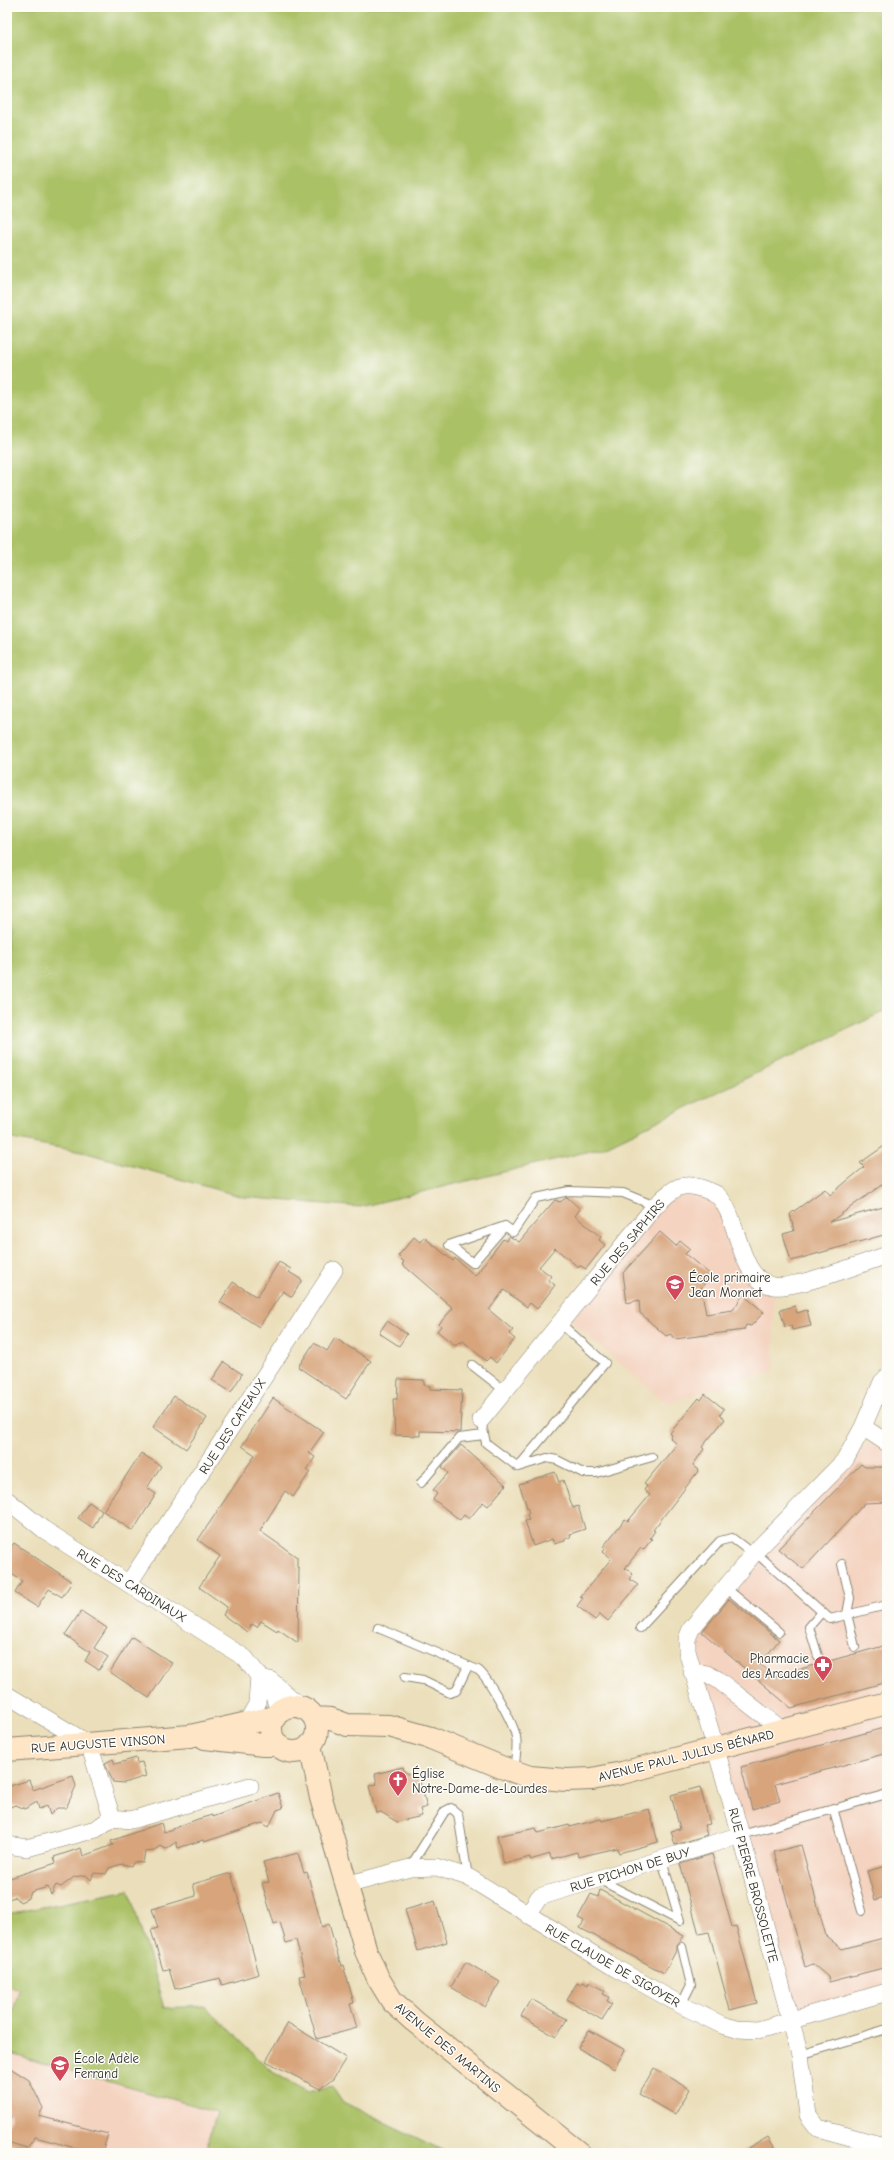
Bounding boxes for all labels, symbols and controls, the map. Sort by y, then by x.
street label: RUE DES SAPHIRS [587,1196,668,1288]
place label: École primaire Jean Monnet [689,1269,771,1300]
school or university icon: École primaire Jean Monnet [664,1273,686,1301]
street label: RUE DES CATEAUX [196,1376,269,1477]
street label: RUE DES CARDINAUX [74,1546,189,1625]
place label: Pharmacie des Arcades [742,1651,809,1681]
pharmacy icon: Pharmacie des Arcades [812,1654,834,1682]
street label: AVENUE PAUL JULIUS BÉNARD [596,1725,776,1785]
street label: RUE AUGUSTE VINSON [30,1731,166,1756]
place label: Église Notre-Dame-de-Lourdes [412,1765,547,1796]
church icon: Église Notre-Dame-de-Lourdes [387,1769,409,1797]
street label: RUE PIERRE BROSSOLETTE [726,1806,781,1964]
street label: RUE PICHON DE BUY [568,1844,692,1895]
street label: RUE CLAUDE DE SIGOYER [543,1921,683,2010]
street label: AVENUE DES MARTINS [392,1999,503,2096]
place label: École Adèle Ferrand [74,2050,139,2081]
school or university icon: École Adèle Ferrand [49,2054,71,2082]

